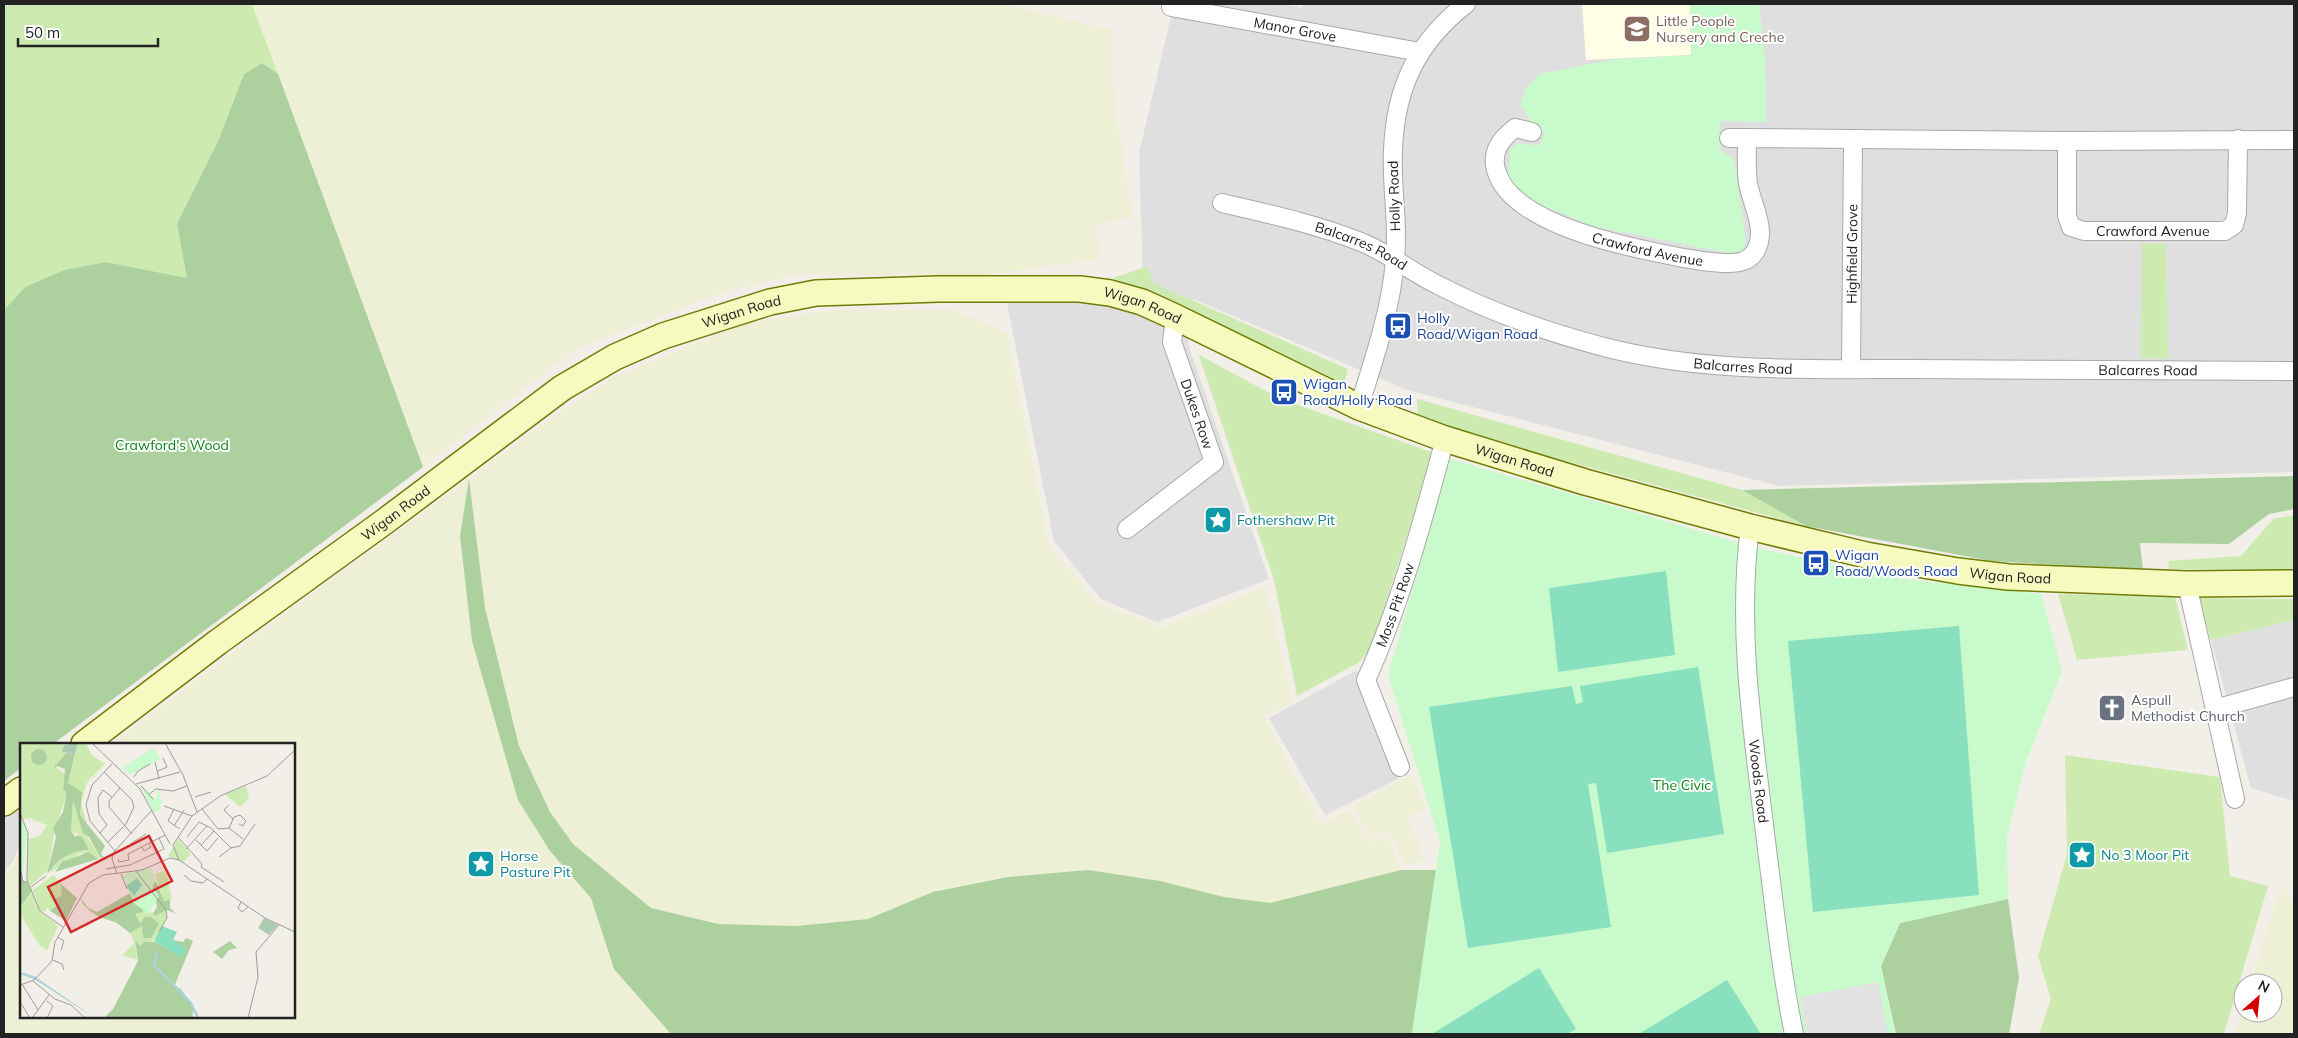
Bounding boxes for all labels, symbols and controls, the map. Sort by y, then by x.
place label: Little People Nursery and Creche [1656,12,1784,46]
street label: Manor Grove [1252,13,1338,46]
school or university icon: Little People Nursery and Creche [1622,14,1652,44]
scale bar [18,15,158,47]
text: 50 m [25,23,60,42]
street label: Holly Road [1384,160,1404,232]
street label: Highfield Grove [1843,204,1861,304]
street label: Balcarres Road [1313,218,1411,274]
street label: Crawford Avenue [2096,222,2210,240]
street label: Crawford Avenue [1590,228,1704,270]
street label: Wigan Road [1101,283,1185,328]
street label: Wigan Road [700,291,782,332]
place label: Holly Road/Wigan Road [1417,309,1538,343]
bus stop icon: Holly Road/Wigan Road [1383,311,1413,341]
street label: Balcarres Road [1693,354,1793,378]
street label: Balcarres Road [2098,361,2198,379]
place label: Wigan Road/Holly Road [1303,375,1412,409]
street label: Dukes Row [1177,376,1217,452]
bus stop icon: Wigan Road/Holly Road [1269,377,1299,407]
park label: Crawford's Wood [115,436,229,454]
street label: Wigan Road [1473,440,1556,481]
street label: Wigan Road [357,481,434,545]
place icon: Fothershaw Pit [1203,505,1233,535]
place label: Fothershaw Pit [1237,511,1335,529]
place label: Wigan Road/Woods Road [1835,546,1958,580]
bus stop icon: Wigan Road/Woods Road [1801,548,1831,578]
street label: Moss Pit Row [1372,561,1418,650]
street label: Wigan Road [1968,563,2051,588]
place label: Aspull Methodist Church [2131,691,2245,725]
church icon: Aspull Methodist Church [2097,693,2127,723]
street label: Woods Road [1745,738,1773,824]
inset map [20,743,295,1018]
park label: The Civic [1653,776,1711,794]
place icon: No 3 Moor Pit [2067,840,2097,870]
place label: No 3 Moor Pit [2101,846,2189,864]
place label: Horse Pasture Pit [500,847,571,881]
place icon: Horse Pasture Pit [466,849,496,879]
north arrow [2233,973,2283,1023]
text: N [2255,976,2273,997]

